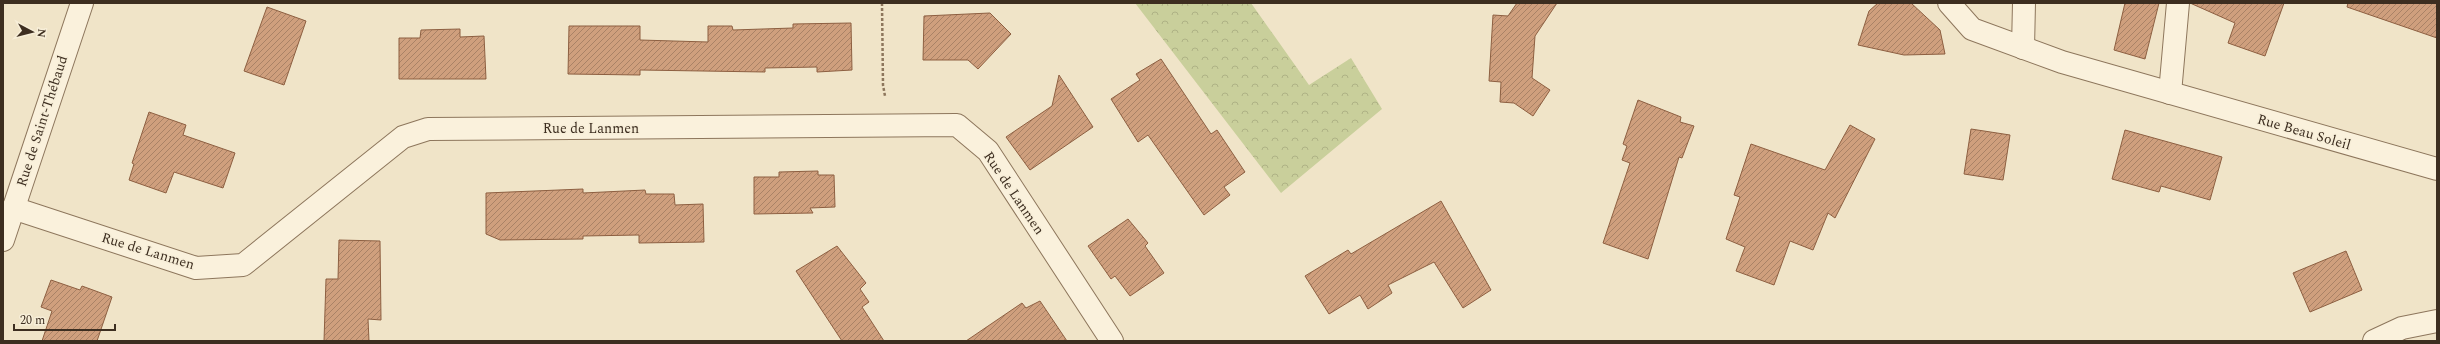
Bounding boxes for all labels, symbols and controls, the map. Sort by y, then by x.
north arrow [12,12,52,52]
text: N [32,28,50,39]
street label: Rue de Saint-Thébaud [11,53,73,189]
street label: Rue Beau Soleil [2255,109,2353,155]
street label: Rue de Lanmen [543,118,639,139]
street label: Rue de Lanmen [978,147,1050,239]
street label: Rue de Lanmen [99,227,197,275]
scale bar [14,306,115,332]
text: 20 m [20,311,45,330]

